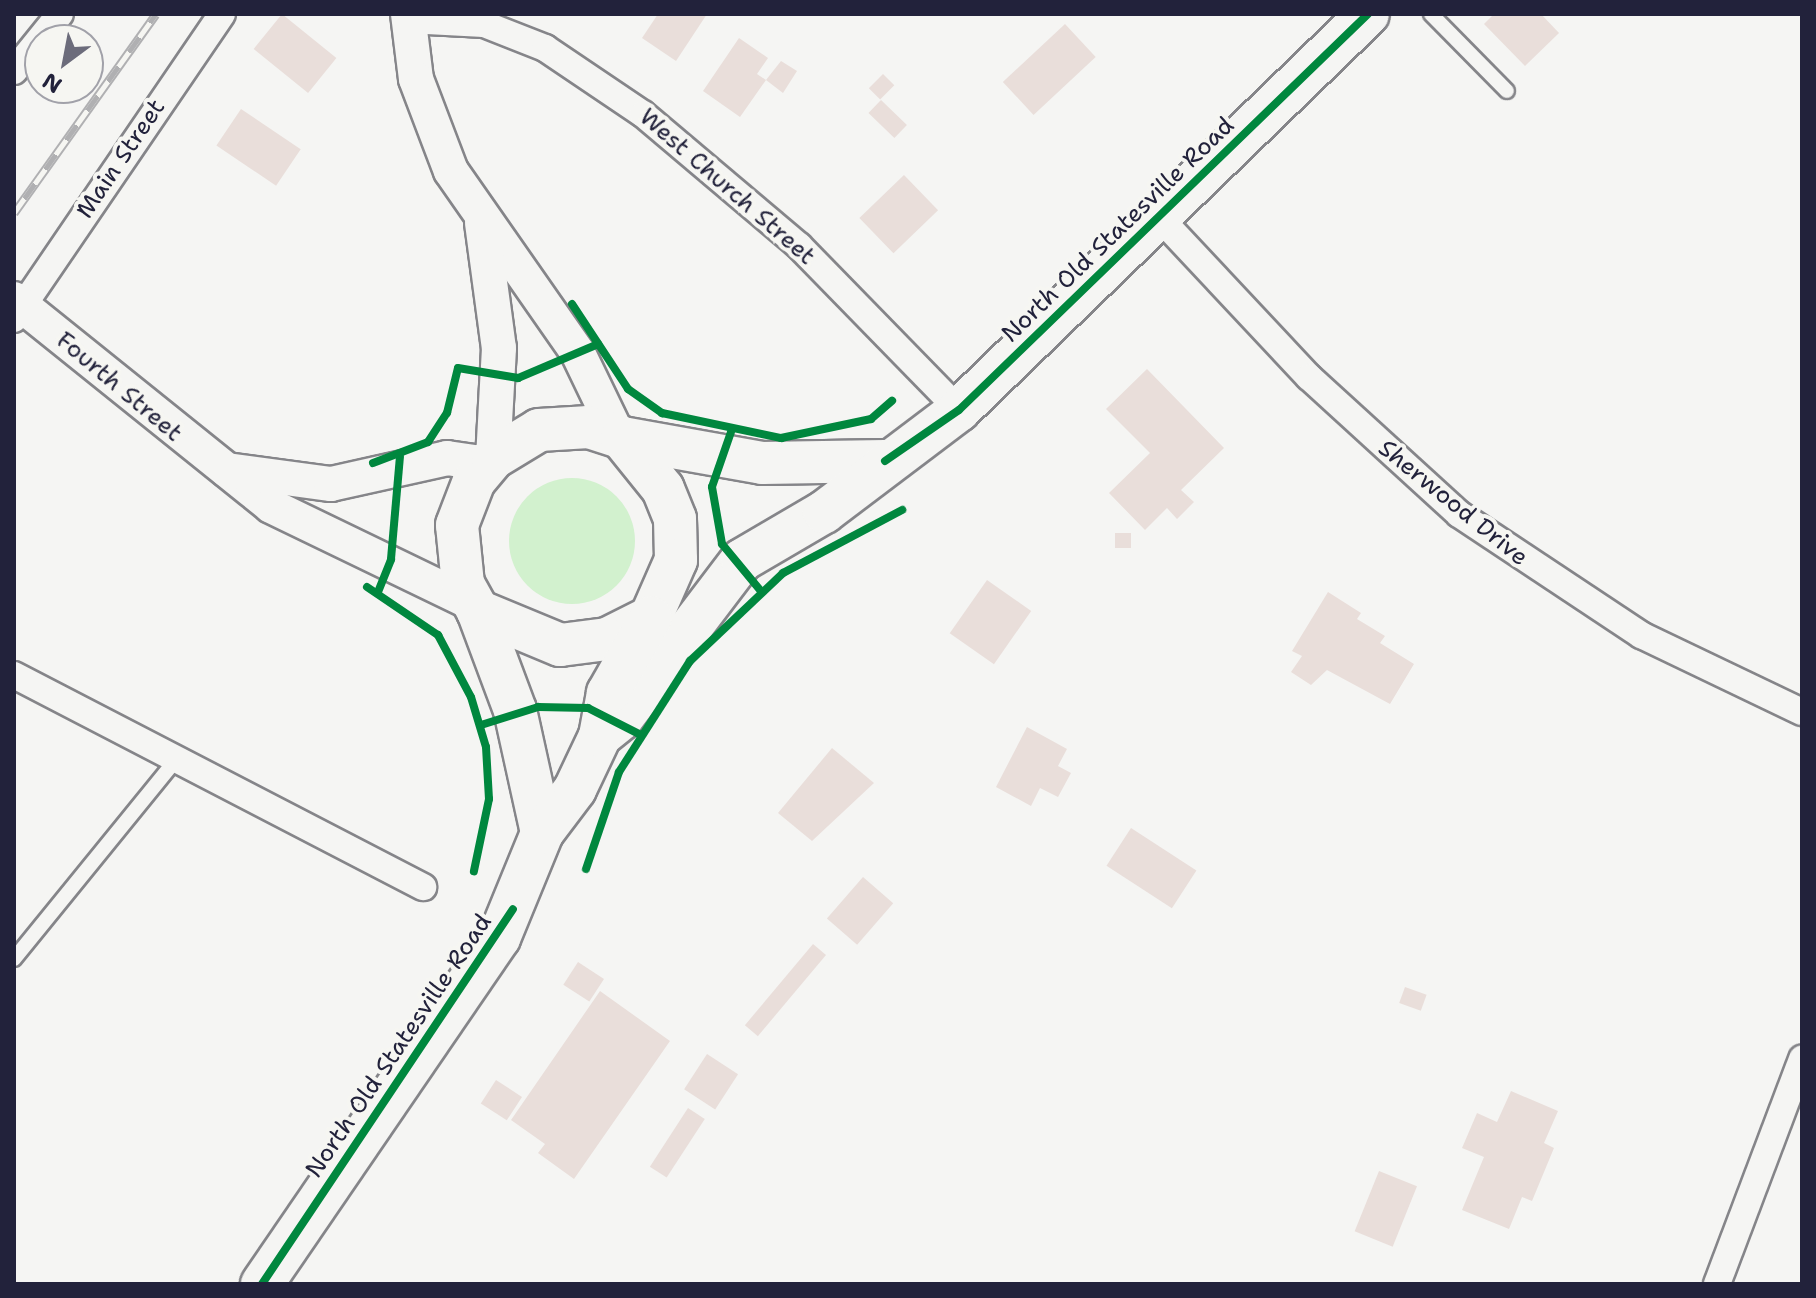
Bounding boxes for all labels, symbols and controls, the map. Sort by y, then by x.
north arrow [24,24,104,104]
text: N [37,66,67,100]
street label: Main Street [71,94,171,224]
street label: West Church Street [633,103,821,271]
street label: North Old Statesville Road [996,111,1240,349]
street label: Fourth Street [50,326,188,448]
street label: Sherwood Drive [1372,434,1534,572]
street label: North Old Statesville Road [300,909,498,1183]

